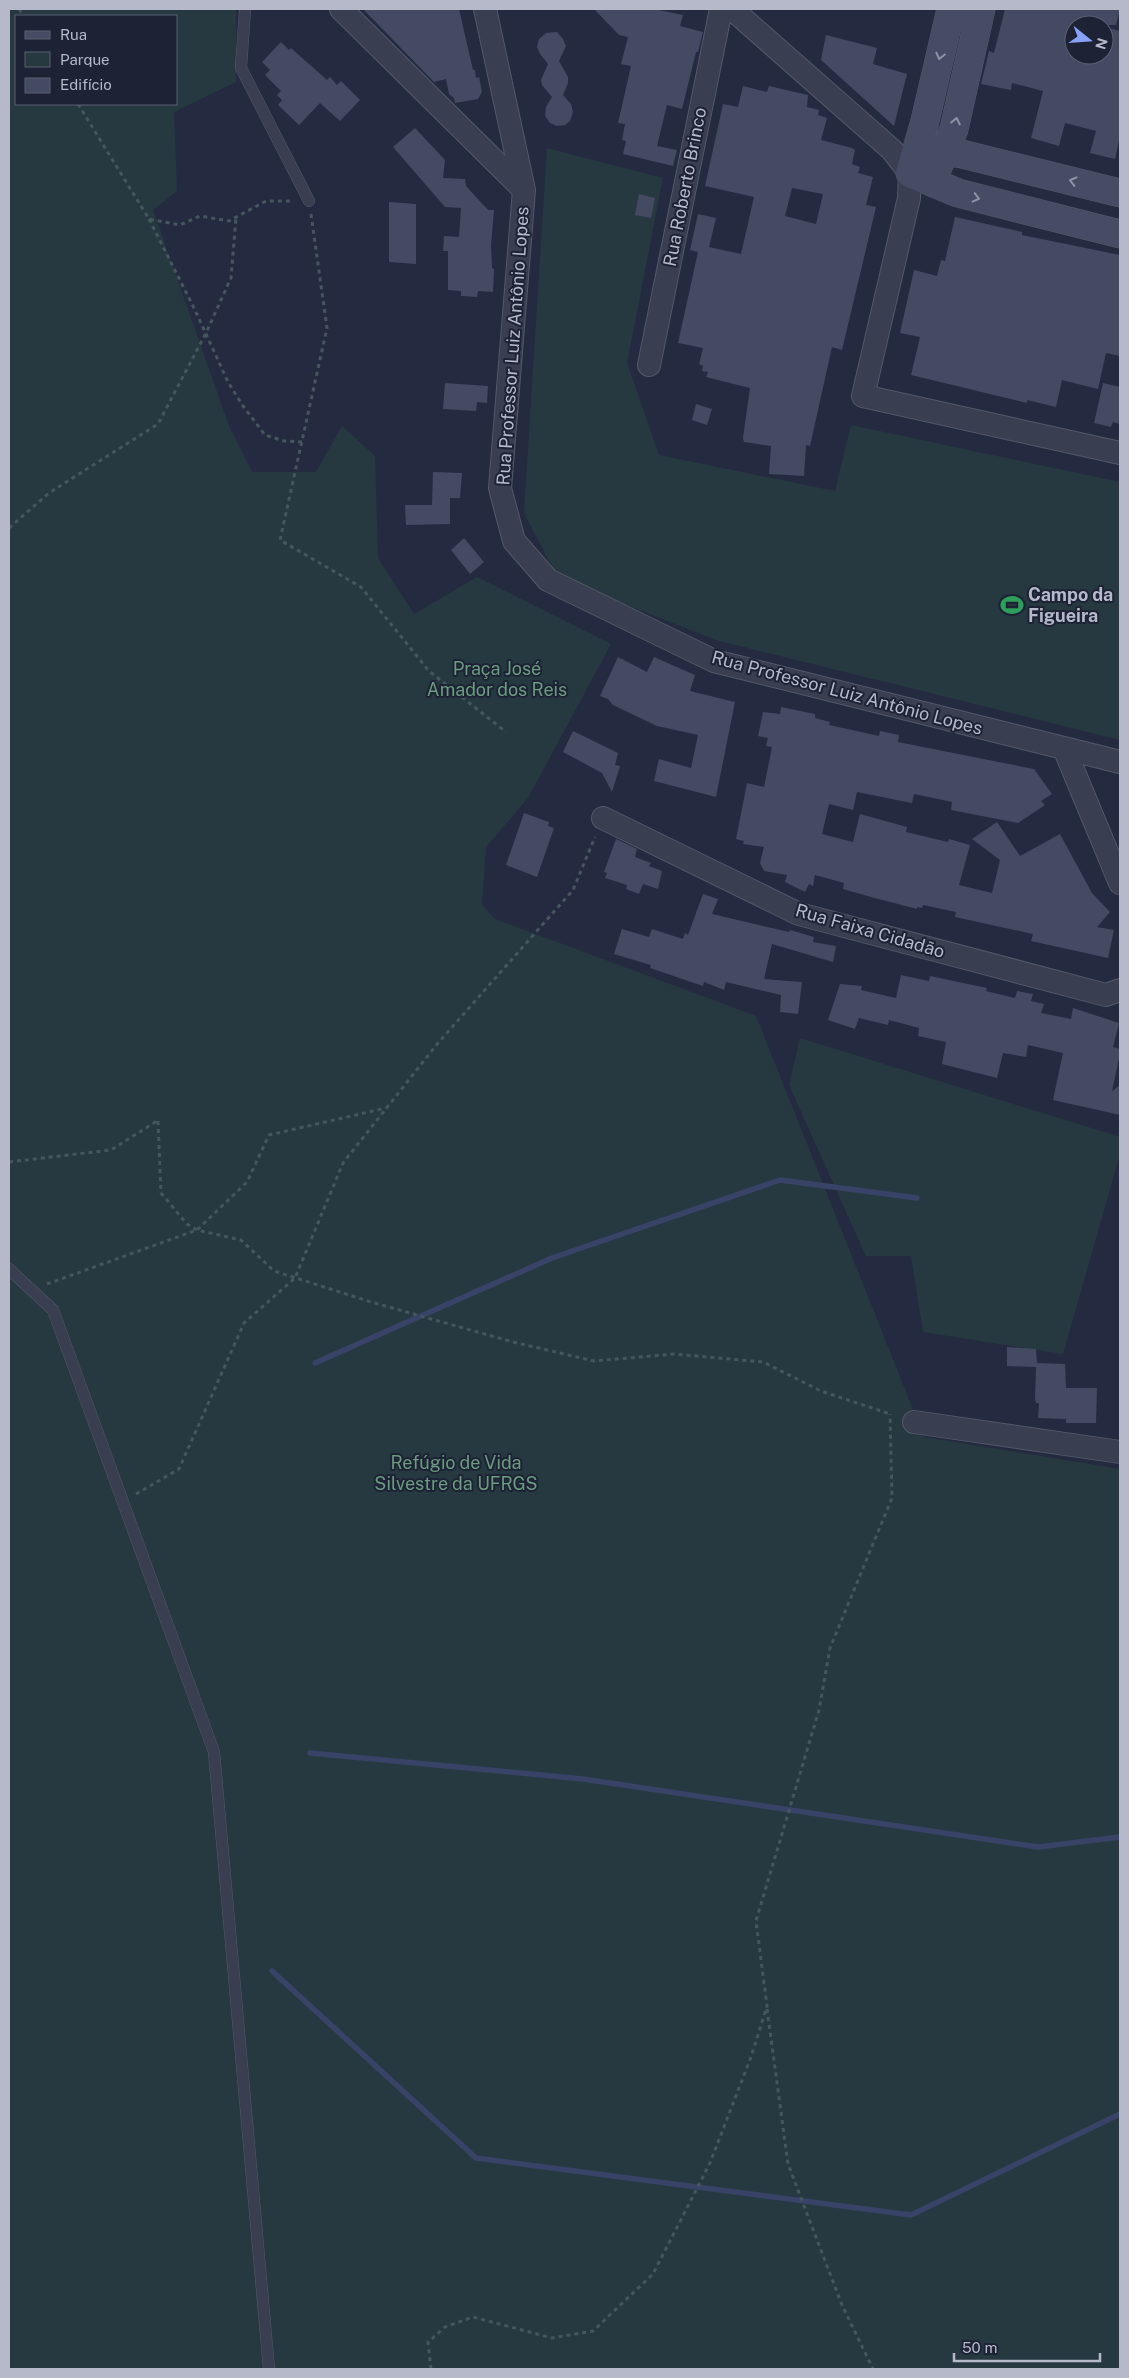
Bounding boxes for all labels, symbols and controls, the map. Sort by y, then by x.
legend [15,15,178,105]
north arrow [1064,15,1114,65]
text: Rua [60,26,87,43]
text: N [1092,36,1111,51]
text: Parque [60,51,110,68]
one-way arrow [935,52,946,61]
text: Edifício [60,76,112,93]
street label: Rua Roberto Brinco [659,106,710,268]
one-way arrow [950,117,961,125]
one-way arrow [1068,176,1077,187]
one-way arrow [972,192,981,203]
street label: Rua Professor Luiz Antônio Lopes [492,206,533,486]
place label: Campo da Figueira [1028,584,1113,626]
sports icon: Campo da Figueira [999,592,1025,618]
street label: Rua Professor Luiz Antônio Lopes [709,646,985,739]
park label: Praça José Amador dos Reis [427,658,567,700]
street label: Rua Faixa Cidadão [793,899,947,962]
park label: Refúgio de Vida Silvestre da UFRGS [374,1452,538,1494]
scale bar [954,2330,1100,2362]
text: 50 m [962,2339,997,2356]

